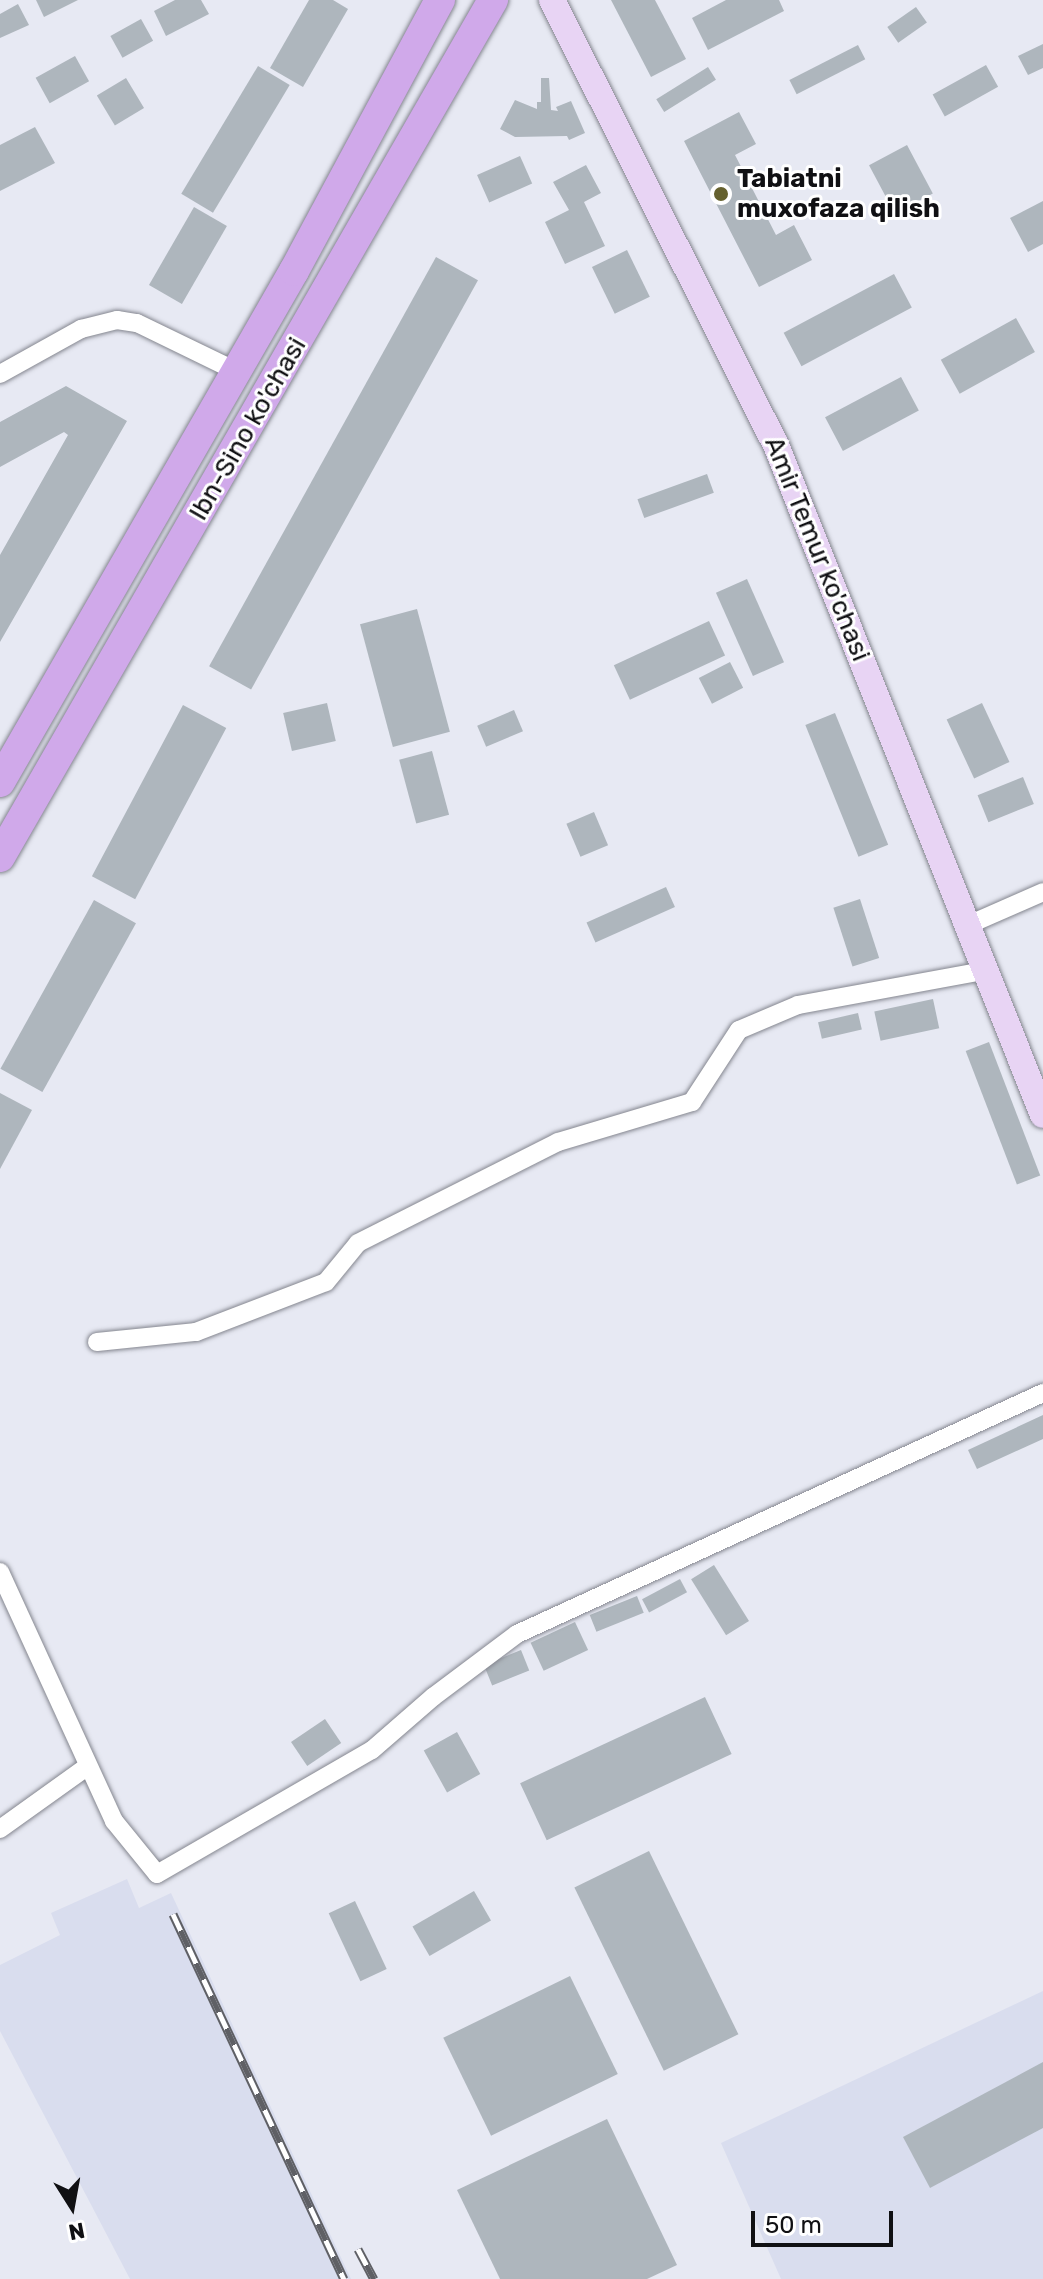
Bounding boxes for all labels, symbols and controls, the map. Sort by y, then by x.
place label: Tabiatni muxofaza qilish [737,163,940,224]
marker: Tabiatni muxofaza qilish [712,185,730,203]
street label: Ibn-Sino ko'chasi [183,332,313,526]
street label: Amir Temur ko'chasi [757,431,877,667]
north arrow [32,2167,112,2247]
scale bar [755,2195,897,2245]
text: 50 m [765,2211,822,2239]
text: N [66,2216,87,2246]

